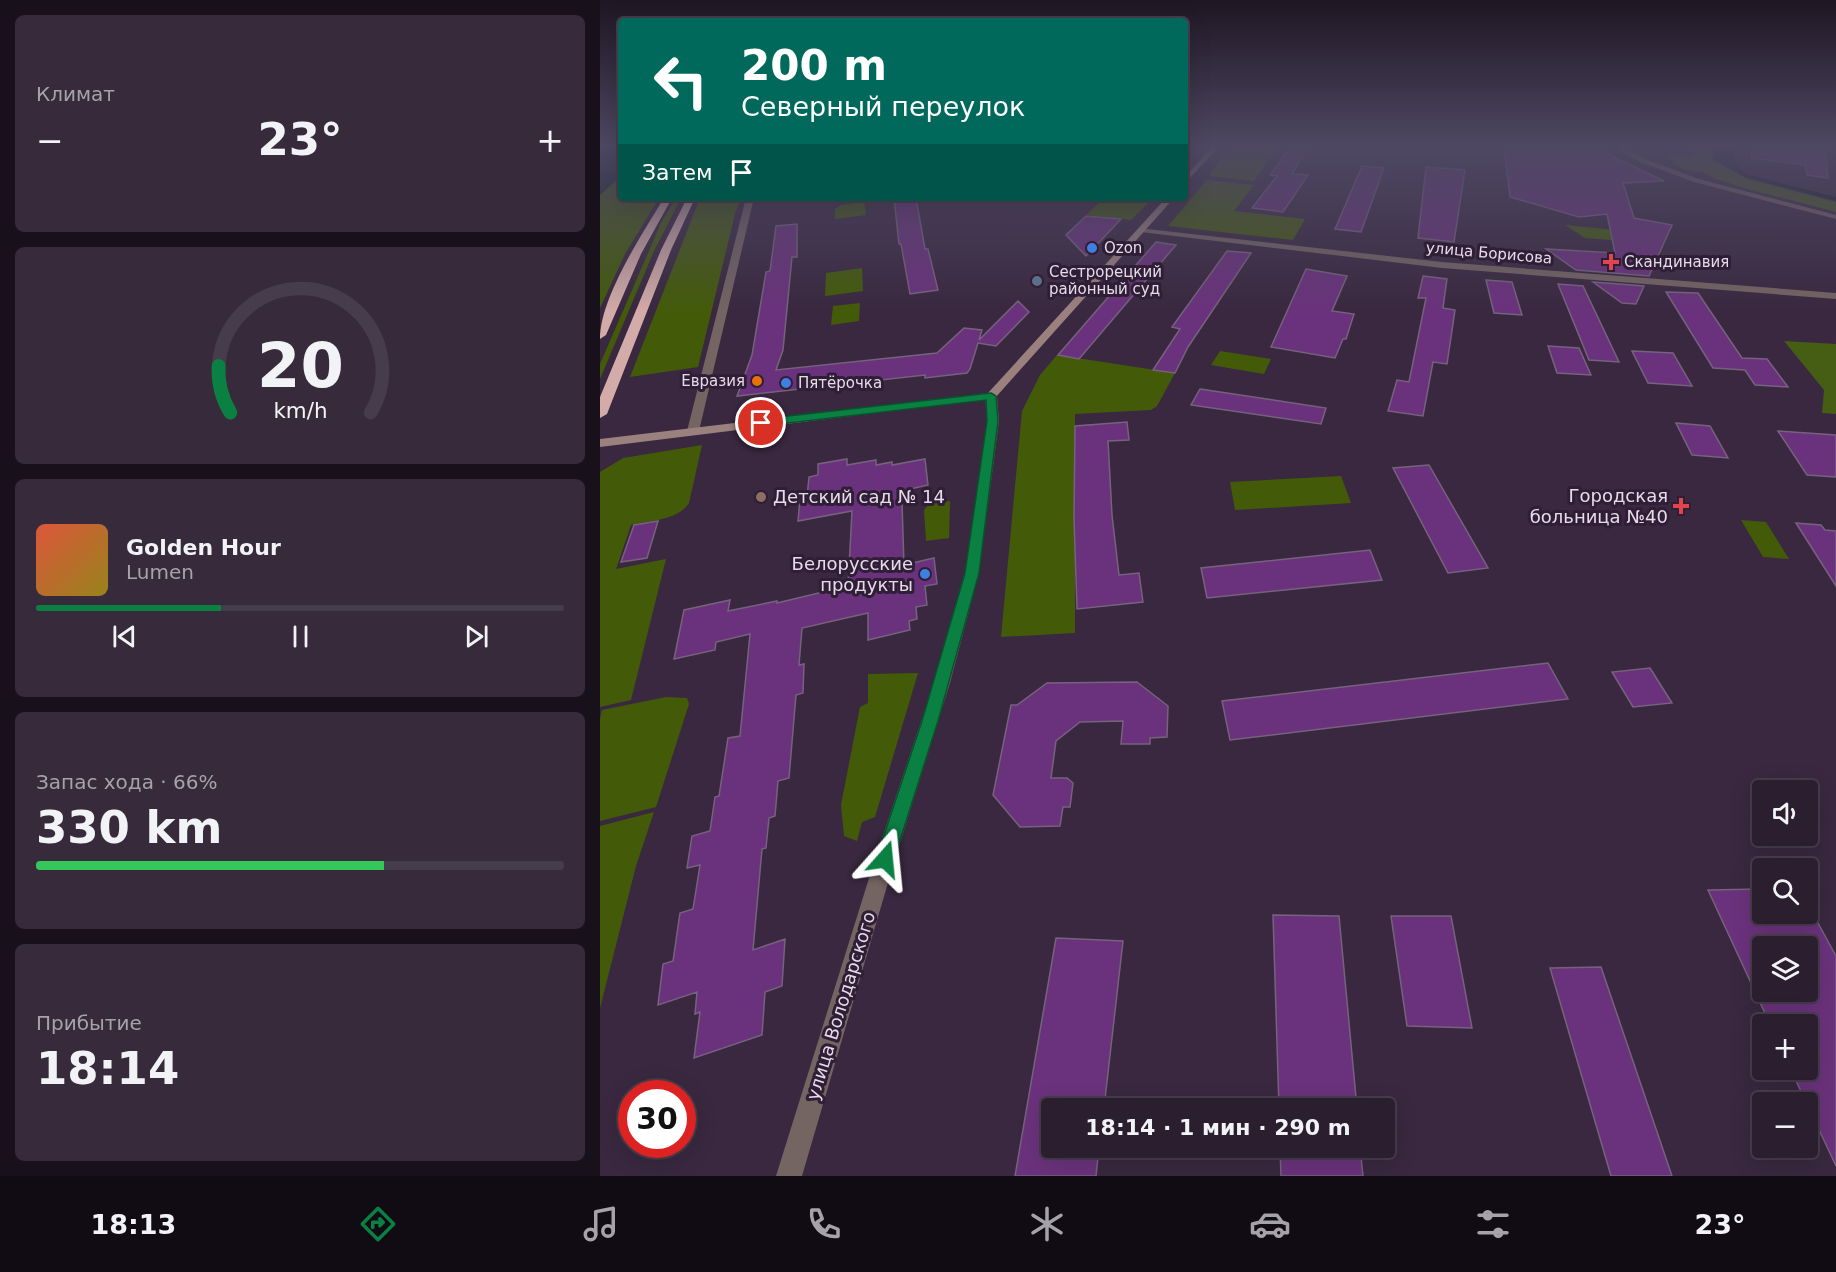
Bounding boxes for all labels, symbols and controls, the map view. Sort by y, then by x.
text: 200 m [741,41,887,90]
icon: left [642,42,720,120]
text: Климат [36,82,115,106]
text: Северный переулок [741,91,1025,122]
text: 23° [257,113,343,166]
text: − [36,121,64,160]
text: + [536,121,564,160]
icon: arrive [725,156,758,189]
text: Затем [642,160,713,185]
place label: Ozon [1104,239,1142,257]
street label: улица Борисова [1425,239,1553,267]
marker: Ozon [1085,241,1099,255]
marker: Скандинавия [1602,253,1620,271]
place label: Скандинавия [1624,253,1729,271]
place label: Сестрорецкий районный суд [1049,263,1162,298]
marker: Сестрорецкий районный суд [1030,274,1044,288]
text: 20 [257,329,343,402]
place label: Евразия [681,372,745,390]
marker: Евразия [750,374,764,388]
place label: Пятёрочка [798,374,882,392]
marker: Пятёрочка [779,376,793,390]
pin [735,397,786,448]
text: km/h [273,398,327,423]
icon: arrive [744,406,777,439]
place label: Городская больница №40 [1530,485,1668,527]
place label: Детский сад № 14 [773,486,945,507]
marker: Детский сад № 14 [754,490,768,504]
marker: Городская больница №40 [1672,497,1690,515]
text: Golden Hour [126,535,281,560]
place label: Белорусские продукты [792,553,913,595]
text: Lumen [126,560,194,584]
marker: Белорусские продукты [918,567,932,581]
icon: previous [108,620,141,653]
icon: pause [284,620,317,653]
icon: next [460,620,493,653]
text: Запас хода · 66% [36,770,217,794]
map controls [1752,780,1818,1158]
button: sound [1752,780,1818,846]
text: 330 km [36,801,222,854]
position arrow [853,827,917,891]
button: search [1752,858,1818,924]
street label: улица Володарского [802,909,879,1103]
button: layers [1752,936,1818,1002]
text: Прибытие [36,1011,142,1035]
button: + [1752,1014,1818,1080]
text: 18:14 [36,1042,179,1095]
speed limit sign: 30 [618,1080,696,1158]
button: − [1752,1092,1818,1158]
text: 18:14 · 1 мин · 290 m [1085,1115,1351,1140]
icon: directions [357,1203,399,1245]
icon: music [580,1203,622,1245]
icon: phone [803,1203,845,1245]
icon: climate [1026,1203,1068,1245]
icon: car [1249,1203,1291,1245]
icon: filters [1472,1203,1514,1245]
text: 18:13 [90,1209,176,1240]
text: 23° [1694,1209,1745,1240]

